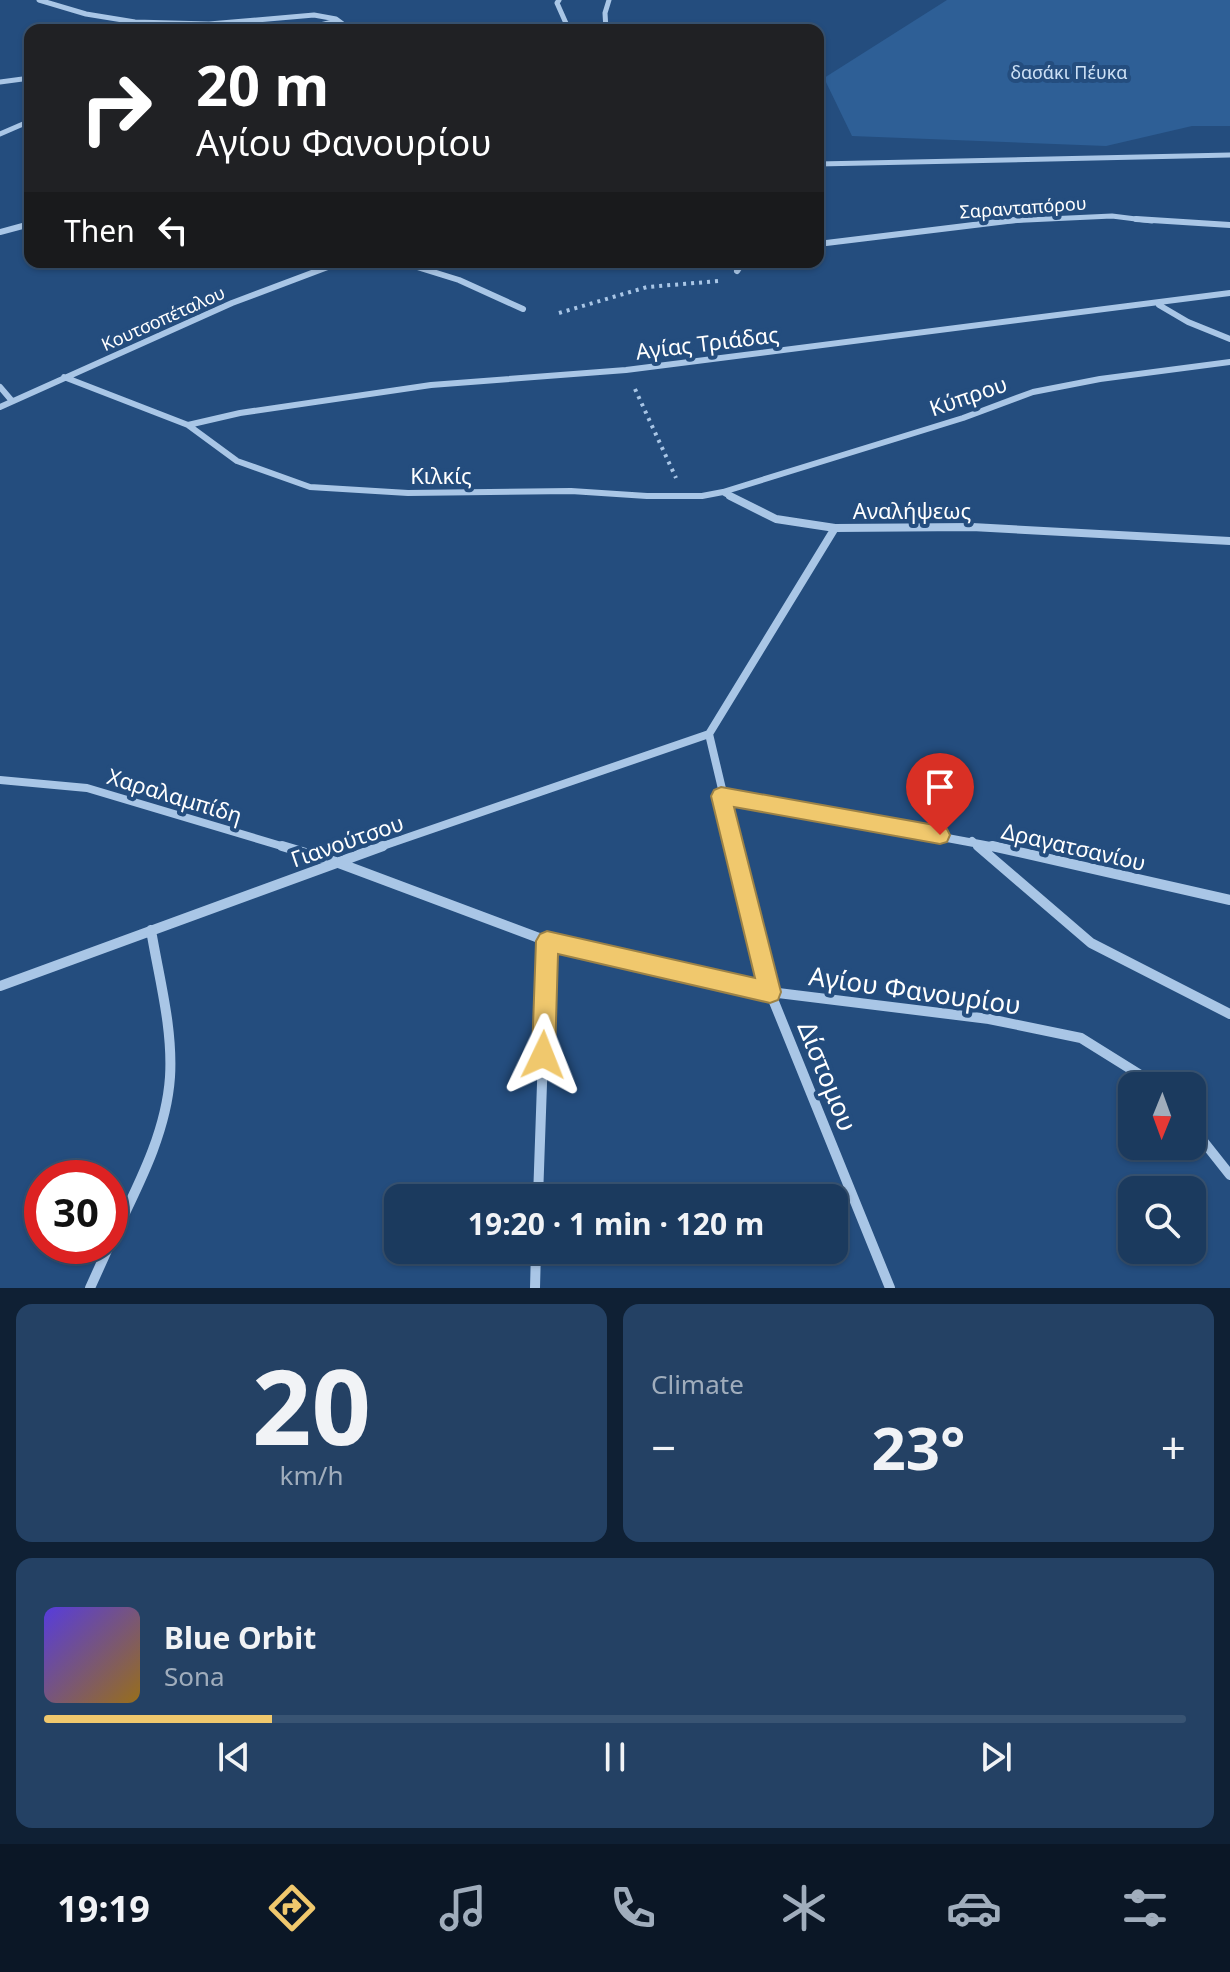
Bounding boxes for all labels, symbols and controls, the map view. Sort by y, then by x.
text: 20 m [196,46,329,122]
icon: right [64,56,168,160]
park label: δασάκι Πέυκα [1011,60,1128,84]
text: Αγίου Φανουρίου [196,118,492,167]
street label: Σαρανταπόρου [959,191,1087,223]
icon: left [151,208,195,252]
text: Then [64,210,135,251]
street label: Κουτσοπέταλου [97,280,229,356]
street label: Αγίας Τριάδας [634,318,780,366]
street label: Κύπρου [925,368,1011,422]
street label: Κιλκίς [410,460,472,490]
street label: Αναλήψεως [853,495,971,525]
pin [906,753,974,835]
street label: Χαραλαμπίδη [104,760,246,830]
icon: arrive [918,765,962,809]
street label: Γιανούτσου [287,807,407,873]
street label: Δραγατσανίου [999,815,1149,877]
street label: Αγίου Φανουρίου [807,957,1023,1023]
position arrow [501,1013,585,1097]
street label: Δίστομου [790,1016,866,1136]
north arrow [1118,1072,1206,1160]
map controls [1118,1072,1206,1264]
speed limit sign: 30 [24,1160,128,1264]
button: search [1118,1176,1206,1264]
text: 19:20 · 1 min · 120 m [468,1203,764,1244]
text: 20 [252,1334,371,1475]
text: Climate [651,1366,744,1402]
text: 23° [871,1406,966,1488]
text: − [651,1417,676,1477]
text: + [1161,1417,1186,1477]
text: km/h [280,1457,343,1493]
text: Blue Orbit [164,1617,316,1658]
text: Sona [164,1658,225,1694]
icon: previous [212,1735,256,1779]
icon: pause [593,1735,637,1779]
icon: next [974,1735,1018,1779]
icon: directions [264,1880,320,1936]
icon: music [435,1880,491,1936]
icon: phone [605,1880,661,1936]
icon: climate [776,1880,832,1936]
icon: car [946,1880,1002,1936]
icon: filters [1117,1880,1173,1936]
text: 19:19 [57,1884,150,1933]

